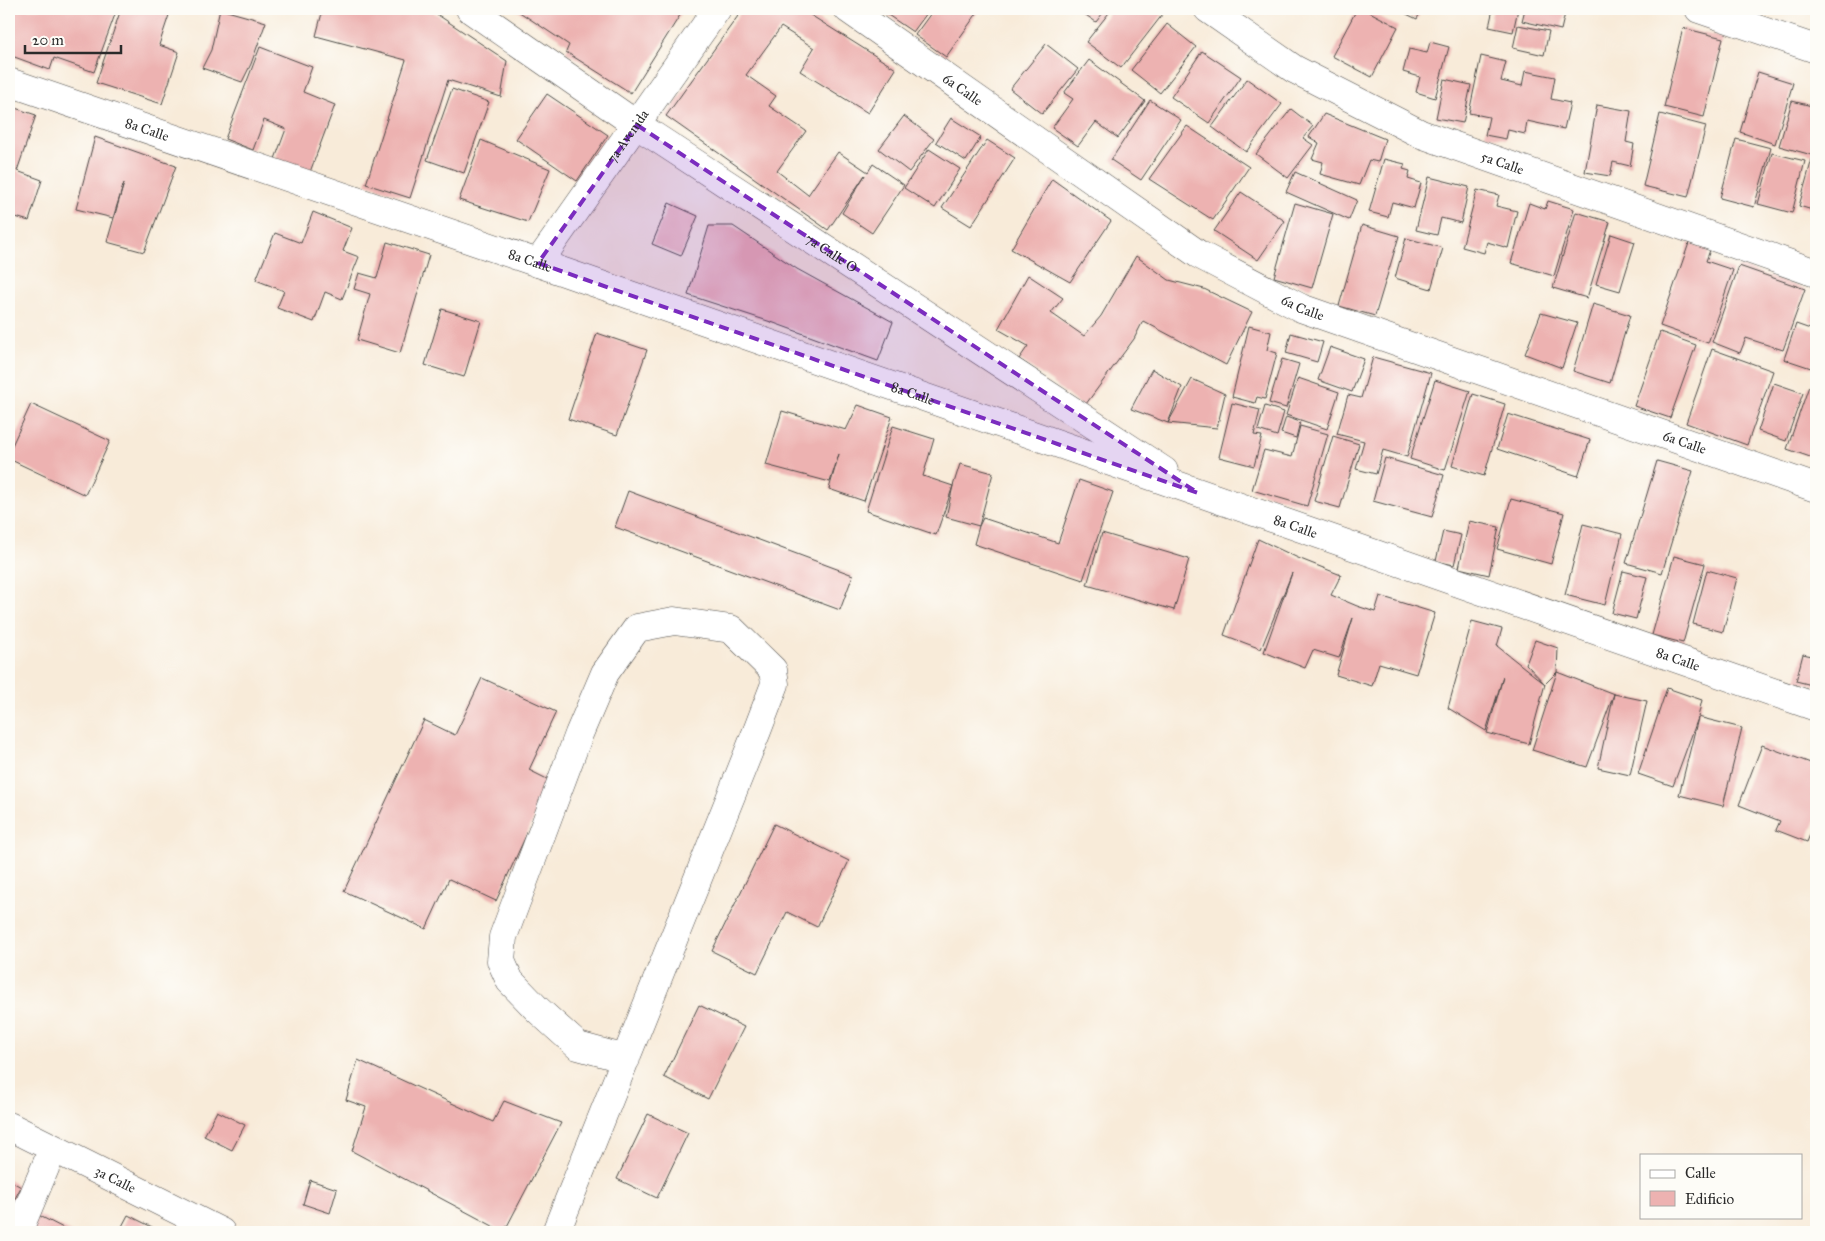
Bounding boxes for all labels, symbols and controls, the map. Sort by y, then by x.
scale bar [25,22,121,54]
text: 20 m [32,31,64,49]
street label: 6a Calle [939,69,986,109]
street label: 7a Avenida [602,106,652,167]
street label: 8a Calle [123,114,171,145]
street label: 5a Calle [1479,147,1526,178]
street label: 7a Calle O [802,229,861,276]
street label: 8a Calle [506,245,555,276]
street label: 6a Calle [1278,291,1327,324]
street label: 8a Calle [889,378,937,409]
street label: 6a Calle [1661,427,1709,458]
street label: 8a Calle [1271,511,1320,542]
street label: 8a Calle [1654,644,1702,675]
legend [1640,1154,1802,1218]
street label: 3a Calle [92,1162,139,1197]
text: Calle [1685,1164,1716,1182]
text: Edificio [1685,1190,1734,1208]

